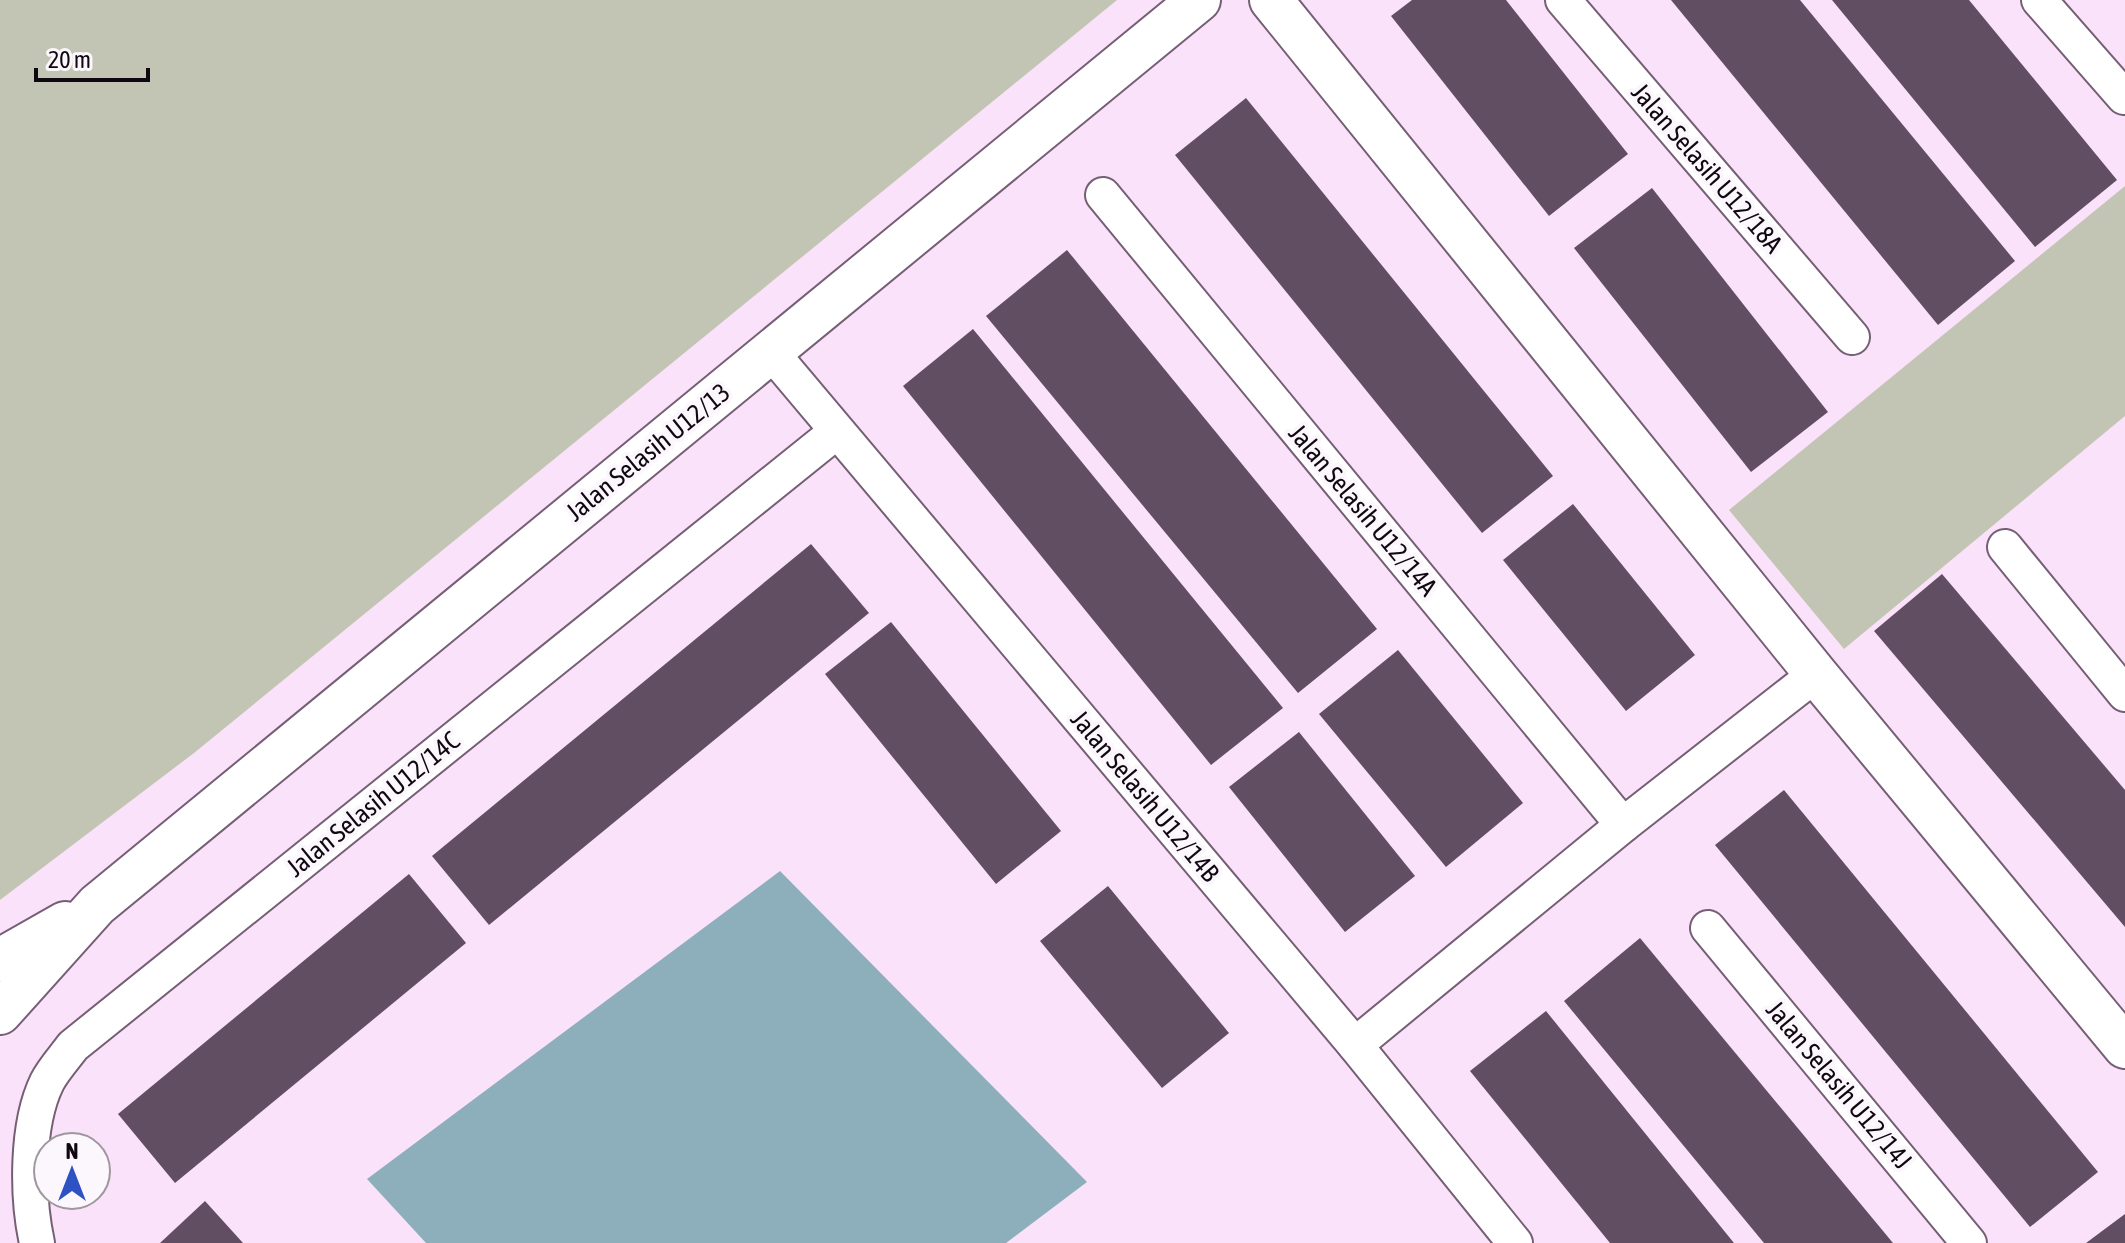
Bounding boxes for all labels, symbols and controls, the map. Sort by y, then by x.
scale bar [36,32,148,82]
text: 20 m [48,46,91,73]
street label: Jalan Selasih U12/18A [1625,77,1789,259]
street label: Jalan Selasih U12/13 [560,377,736,527]
street label: Jalan Selasih U12/14A [1283,418,1444,602]
street label: Jalan Selasih U12/14B [1065,704,1226,888]
street label: Jalan Selasih U12/14C [281,725,466,883]
street label: Jalan Selasih U12/14J [1760,995,1918,1175]
north arrow [32,1131,112,1211]
text: N [66,1138,78,1164]

